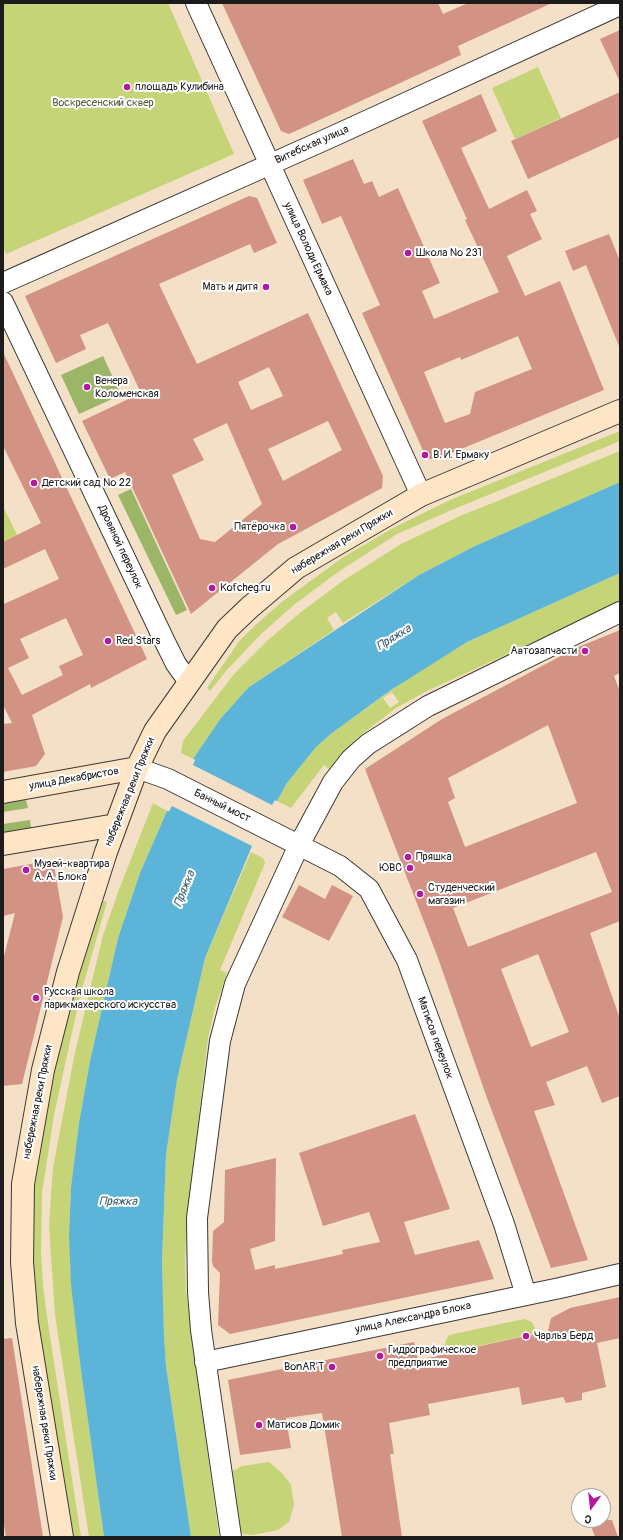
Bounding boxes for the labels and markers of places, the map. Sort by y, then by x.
place label: площадь Кулибина [135,80,224,94]
marker: площадь Кулибина [122,82,132,92]
place label: Школа № 231 [416,246,482,260]
marker: Школа № 231 [403,248,413,258]
place label: Мать и дитя [203,280,258,294]
marker: Мать и дитя [261,282,271,292]
place label: Венера Коломенская [95,374,159,400]
marker: Венера Коломенская [82,382,92,392]
place label: В. И. Ермаку [433,448,489,462]
marker: В. И. Ермаку [420,450,430,460]
place label: Детский сад № 22 [42,476,131,490]
marker: Детский сад № 22 [29,478,39,488]
place label: Пятёрочка [234,520,285,534]
marker: Пятёрочка [288,522,298,532]
place label: Kofcheg.ru [220,581,271,595]
marker: Kofcheg.ru [207,583,217,593]
place label: Red Stars [116,634,160,648]
marker: Red Stars [103,636,113,646]
place label: Автозапчасти [511,644,577,658]
marker: Автозапчасти [580,646,590,656]
place label: Пряшка [416,850,452,864]
marker: Пряшка [403,852,413,862]
place label: Музей-квартира А. А. Блока [34,857,109,883]
place label: ЮВС [380,861,402,875]
marker: ЮВС [405,863,415,873]
marker: Музей-квартира А. А. Блока [21,865,31,875]
place label: Студенческий магазин [428,881,495,907]
marker: Студенческий магазин [415,889,425,899]
place label: Русская школа парикмахерского искусства [44,985,176,1011]
marker: Русская школа парикмахерского искусства [31,993,41,1003]
place label: Чарльз Берд [534,1329,593,1343]
marker: Чарльз Берд [521,1331,531,1341]
place label: Гидрографическое предприятие [388,1343,476,1369]
marker: Гидрографическое предприятие [375,1351,385,1361]
place label: BonAR'T [284,1360,324,1374]
marker: BonAR'T [327,1362,337,1372]
place label: Матисов Домик [267,1418,340,1432]
marker: Матисов Домик [254,1420,264,1430]

